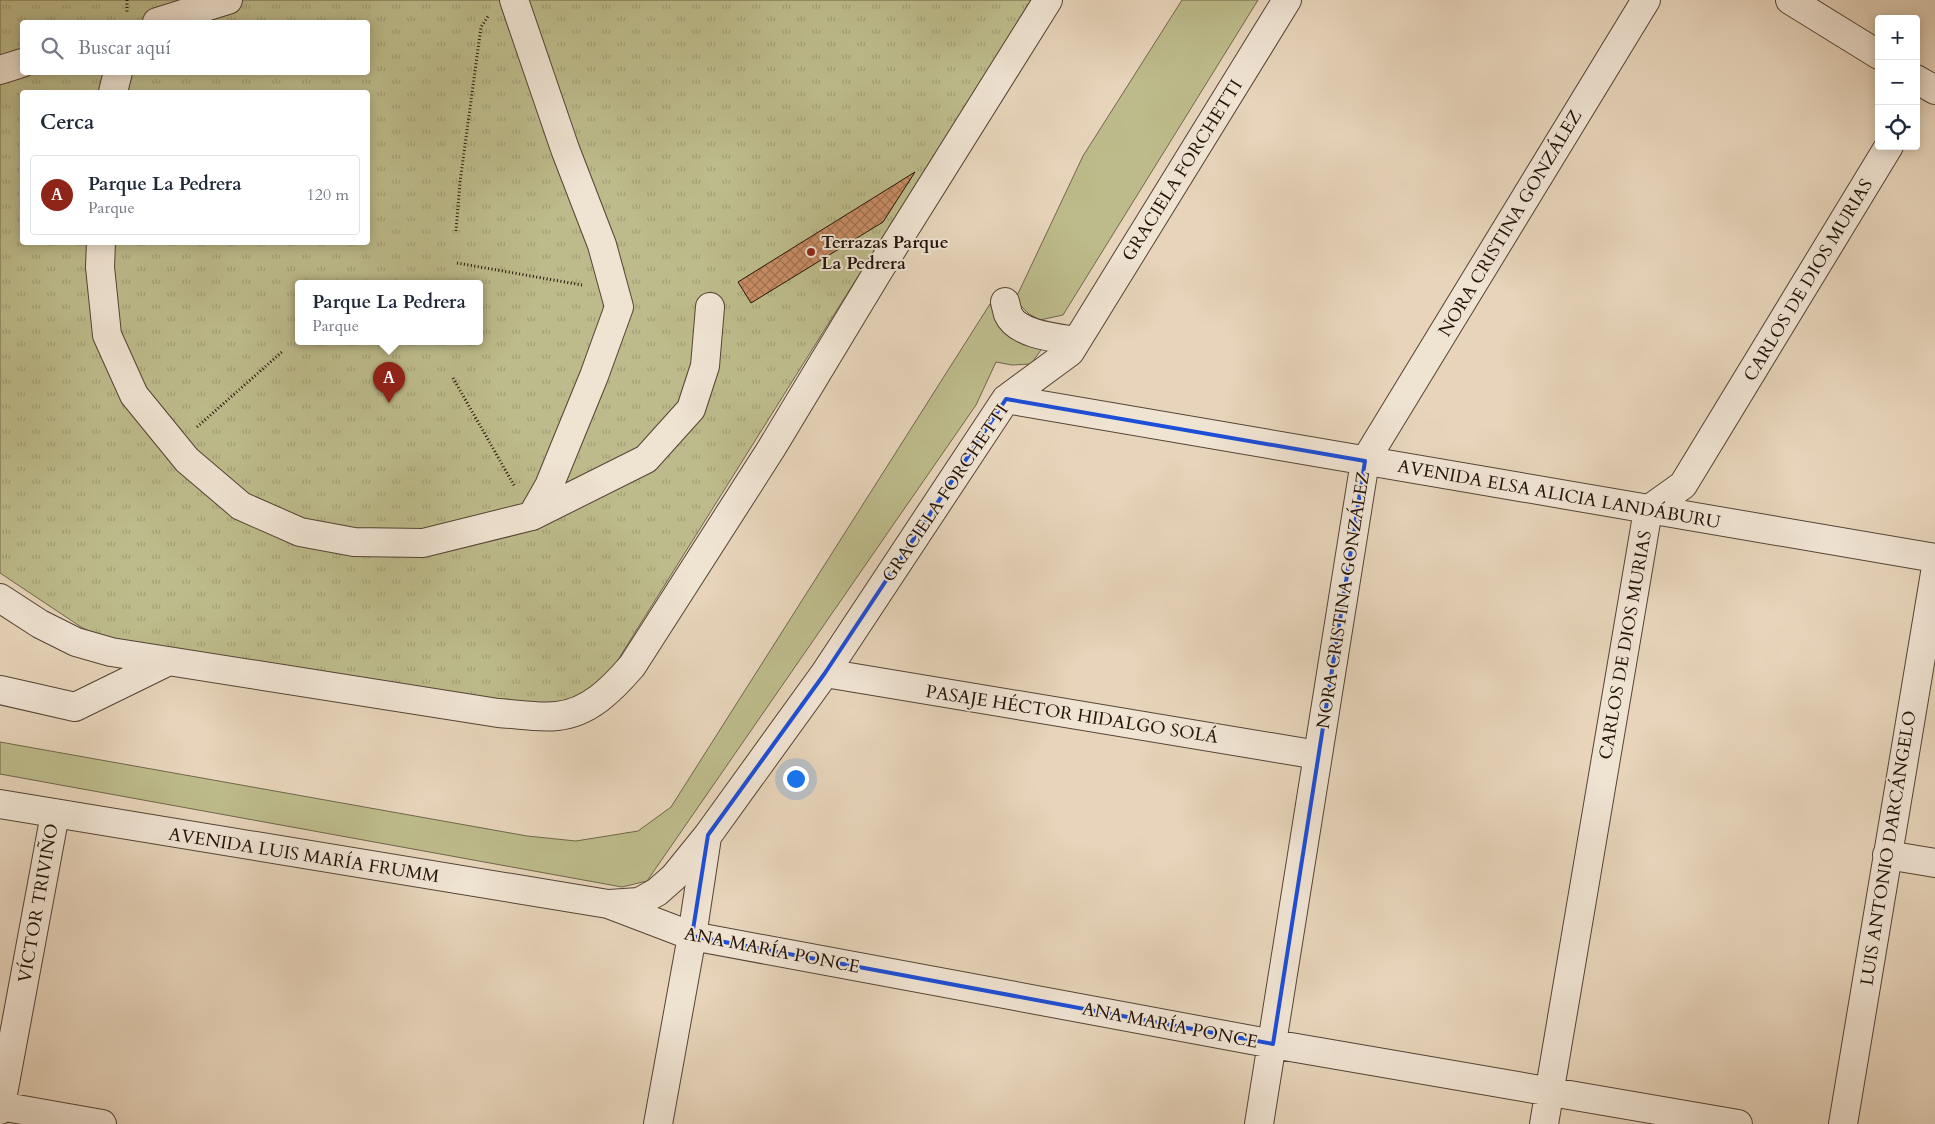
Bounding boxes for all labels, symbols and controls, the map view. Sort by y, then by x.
map controls [1875,15,1920,150]
button: + [1875,15,1920,60]
search box [20,20,370,75]
icon: search [38,34,66,62]
text: Buscar aquí [78,35,171,61]
button: − [1875,60,1920,105]
street label: GRACIELA FORCHETTI [1116,75,1249,266]
street label: NORA CRISTINA GONZÁLEZ [1433,105,1588,341]
button: locate [1875,105,1920,150]
text: Cerca [40,108,94,137]
text: Parque La Pedrera [88,171,242,197]
street label: CARLOS DE DIOS MURIAS [1738,174,1879,386]
text: A [51,184,63,206]
text: 120 m [307,184,349,206]
text: Parque [88,197,135,219]
place label: Terrazas Parque La Pedrera [821,230,949,276]
marker: Terrazas Parque La Pedrera [805,246,817,258]
popup [295,280,483,345]
text: Parque La Pedrera [312,289,466,315]
text: Parque [312,315,359,337]
pin: A [373,362,405,403]
street label: GRACIELA FORCHETTI [876,399,1014,587]
street label: AVENIDA ELSA ALICIA LANDÁBURU [1395,454,1723,535]
street label: NORA CRISTINA GONZÁLEZ [1311,470,1376,731]
street label: CARLOS DE DIOS MURIAS [1593,529,1658,762]
street label: PASAJE HÉCTOR HIDALGO SOLÁ [924,679,1220,750]
street label: LUIS ANTONIO DARCÁNGELO [1854,709,1923,987]
your location [783,766,809,792]
street label: VÍCTOR TRIVIÑO [12,821,65,985]
street label: AVENIDA LUIS MARÍA FRUMM [167,822,441,889]
street label: ANA MARÍA PONCE [682,921,862,980]
street label: ANA MARÍA PONCE [1080,996,1260,1055]

